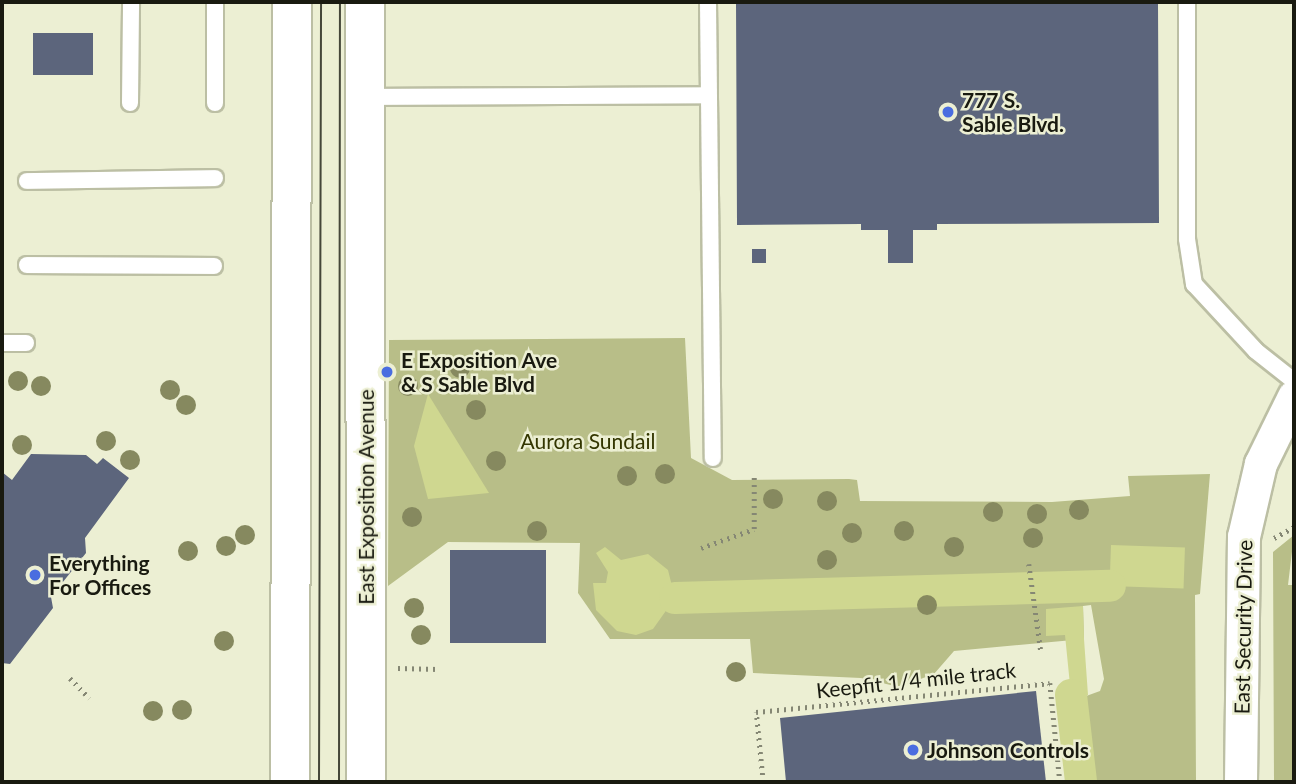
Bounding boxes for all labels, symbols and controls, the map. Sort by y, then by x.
place label: 777 S. Sable Blvd. [962,87,1064,137]
marker: 777 S. Sable Blvd. [940,104,956,120]
place label: E Exposition Ave & S Sable Blvd [401,347,558,397]
marker: E Exposition Ave & S Sable Blvd [379,364,395,380]
street label: East Exposition Avenue [353,389,379,605]
park label: Aurora Sundail [521,428,655,454]
street label: East Security Drive [1229,539,1257,715]
place label: Everything For Offices [49,550,152,600]
marker: Everything For Offices [27,567,43,583]
street label: Keepfit 1/4 mile track [815,657,1017,703]
place label: Johnson Controls [927,737,1089,763]
marker: Johnson Controls [905,742,921,758]

